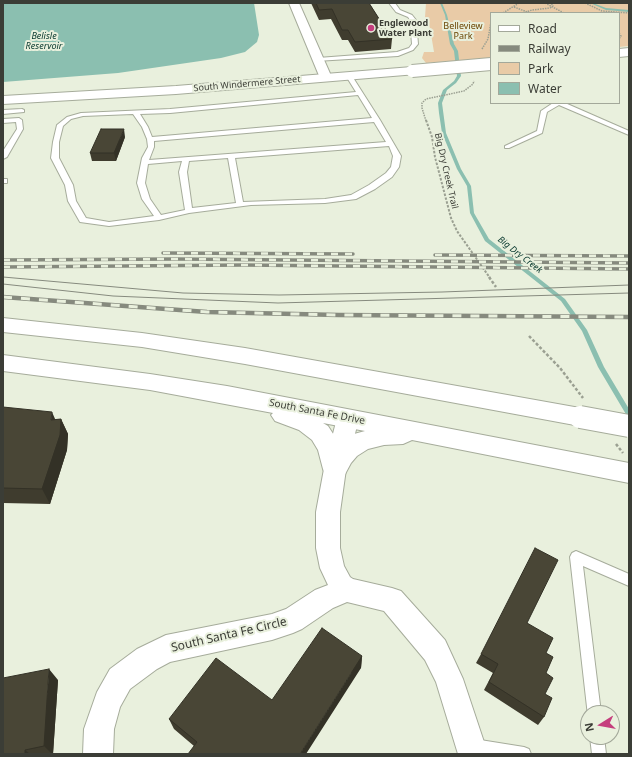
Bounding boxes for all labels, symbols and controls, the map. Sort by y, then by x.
legend [490,12,620,104]
place label: Englewood Water Plant [379,18,432,39]
text: Road [528,20,557,37]
park label: Belleview Park [443,21,483,42]
marker: Englewood Water Plant [366,23,376,33]
water label: Belisle Reservoir [26,31,62,52]
text: Railway [528,40,571,57]
text: Park [528,60,553,77]
street label: South Windermere Street [193,74,301,94]
text: Water [528,80,562,97]
street label: Big Dry Creek Trail [432,132,460,210]
water label: Big Dry Creek [496,234,544,276]
street label: South Santa Fe Drive [268,397,366,427]
street label: South Santa Fe Circle [170,615,288,655]
north arrow [580,705,620,745]
text: N [580,721,597,733]

